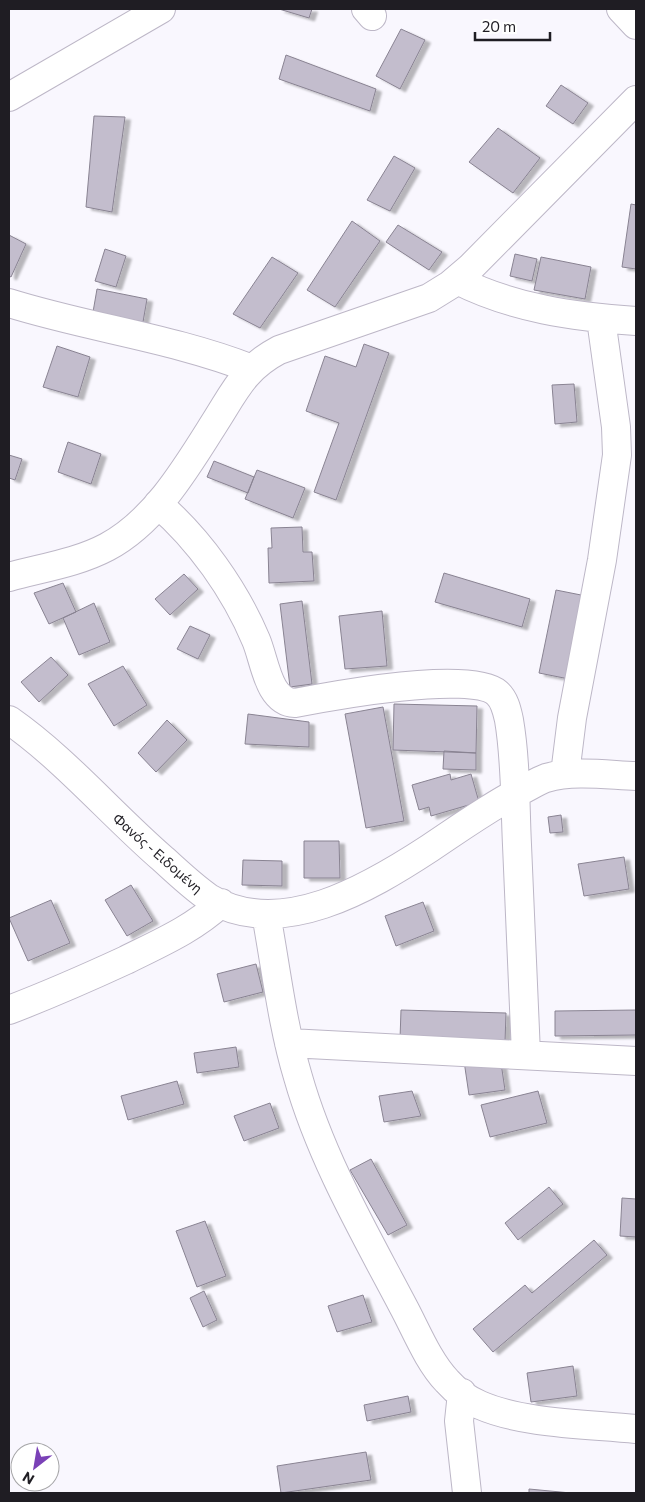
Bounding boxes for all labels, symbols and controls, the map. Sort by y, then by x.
scale bar [475,10,550,42]
text: 20 m [482,17,516,35]
street label: Φανός - Ειδομένη [110,809,206,897]
north arrow [10,1442,60,1492]
text: N [19,1469,37,1489]

